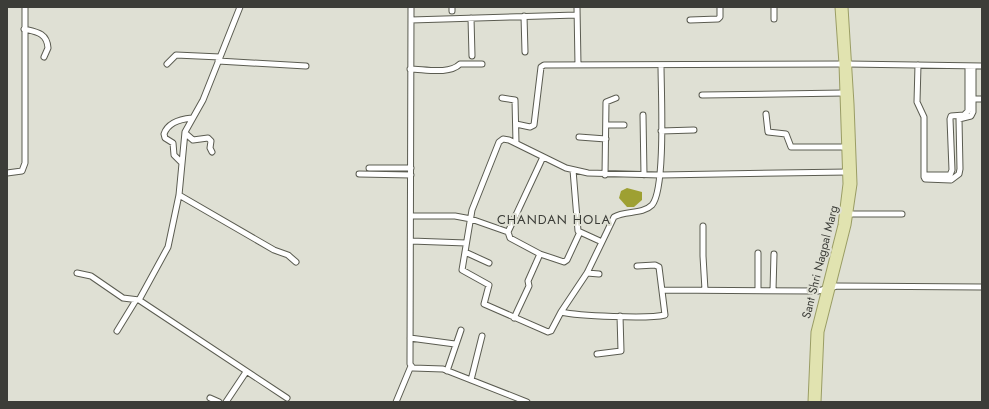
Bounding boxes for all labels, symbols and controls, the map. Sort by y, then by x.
street label: Sant Shri Nagpal Marg [797,204,843,320]
district label: CHANDAN HOLA [497,210,611,229]

